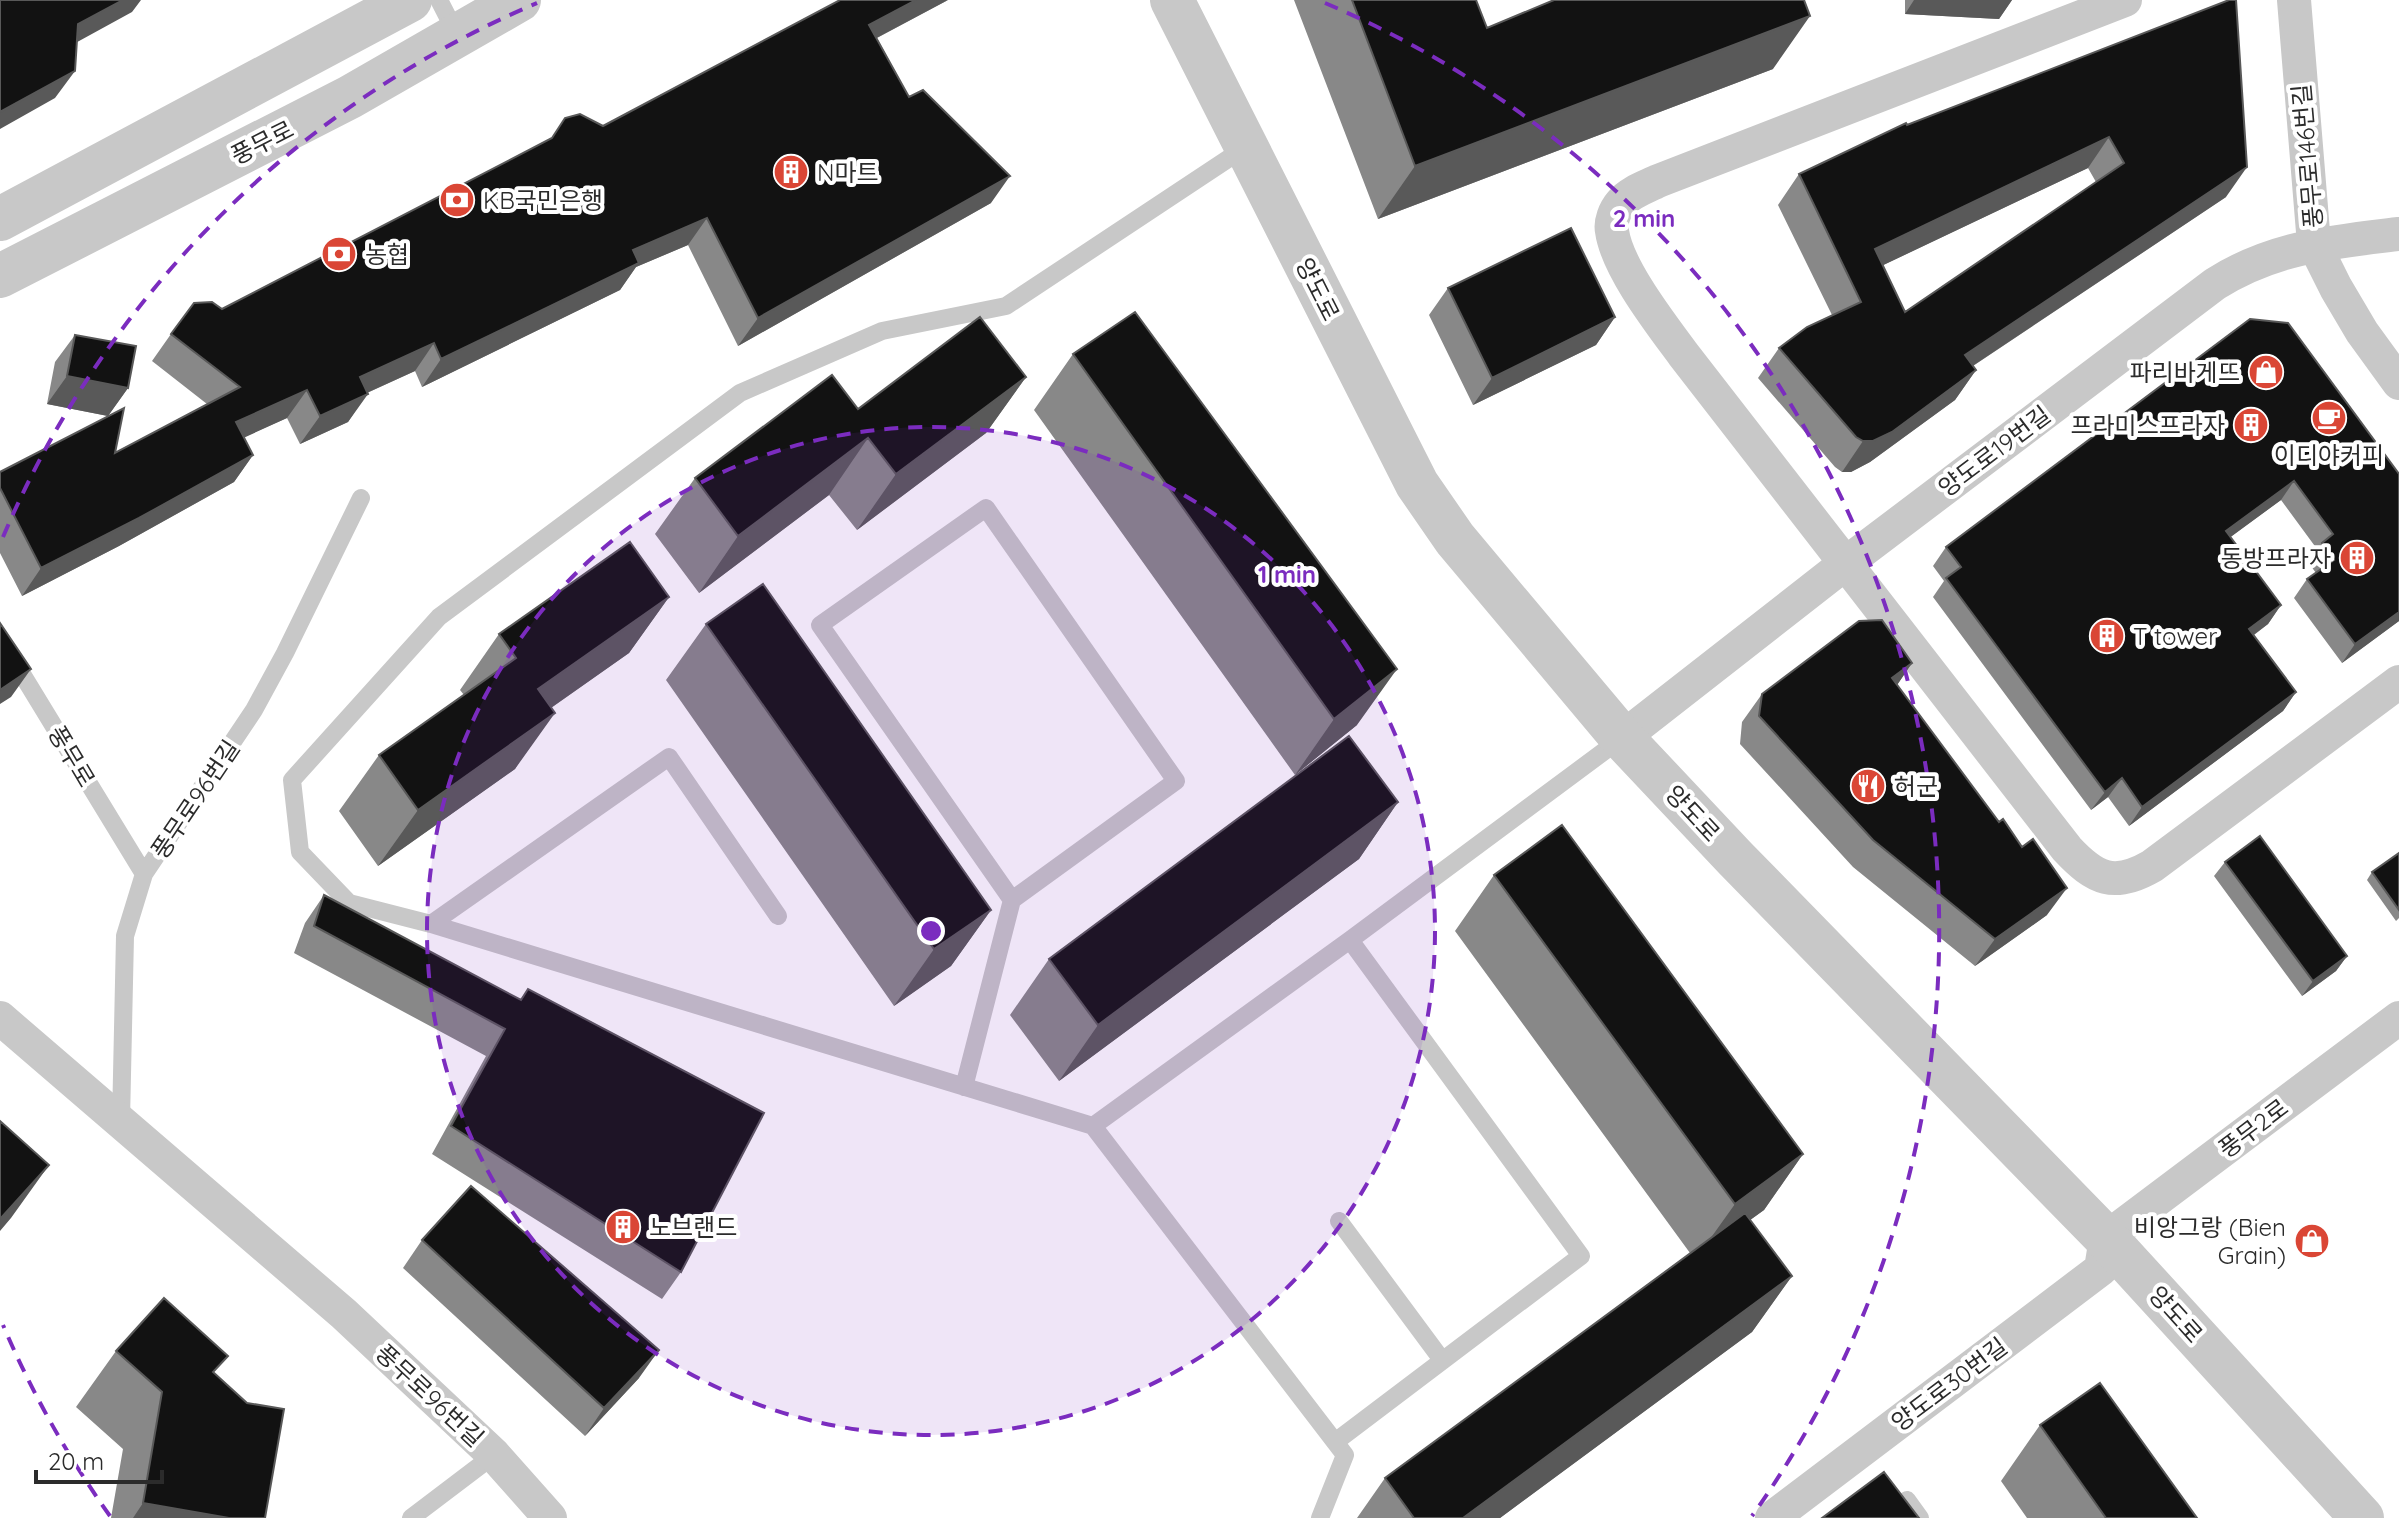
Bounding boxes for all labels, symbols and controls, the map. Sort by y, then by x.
street label: 풍무로146번길 [2286,83,2328,229]
street label: 풍무로 [226,114,298,170]
building icon: N마트 [772,153,810,191]
place label: N마트 [817,157,879,187]
bank icon: KB국민은행 [438,181,476,219]
place label: KB국민은행 [483,185,603,215]
text: 2 min [1613,203,1675,233]
bank icon: 농협 [320,235,358,273]
place label: 농협 [365,239,409,269]
street label: 양도로 [1290,253,1346,325]
shop icon: 파리바게뜨 [2247,353,2285,391]
place label: 파리바게뜨 [2130,357,2240,387]
street label: 양도로19번길 [1932,399,2056,503]
cafe icon: 이디야커피 [2310,399,2348,437]
building icon: 프라미스프라자 [2232,406,2270,444]
place label: 프라미스프라자 [2070,410,2225,440]
place label: 이디야커피 [2274,440,2384,470]
building icon: 동방프라자 [2338,539,2376,577]
place label: 동방프라자 [2221,543,2331,573]
text: 1 min [1258,559,1316,589]
building icon: T tower [2088,617,2126,655]
place label: T tower [2133,621,2217,651]
street label: 풍무로 [42,720,102,792]
street label: 풍무로96번길 [144,734,246,864]
restaurant icon: 허군 [1849,767,1887,805]
place label: 허군 [1894,771,1938,801]
street label: 양도로 [1659,779,1727,847]
centre of rings [917,917,945,945]
street label: 풍무2로 [2212,1092,2294,1164]
building icon: 노브랜드 [604,1208,642,1246]
place label: 노브랜드 [649,1212,737,1242]
place label: 비앙그랑 (Bien Grain) [2134,1212,2286,1270]
shop icon: 비앙그랑 (Bien Grain) [2293,1222,2331,1260]
street label: 양도로 [2143,1279,2209,1349]
street label: 양도로30번길 [1885,1331,2013,1437]
street label: 풍무로96번길 [370,1337,490,1453]
scale bar [36,1434,162,1484]
text: 20 m [48,1446,104,1476]

